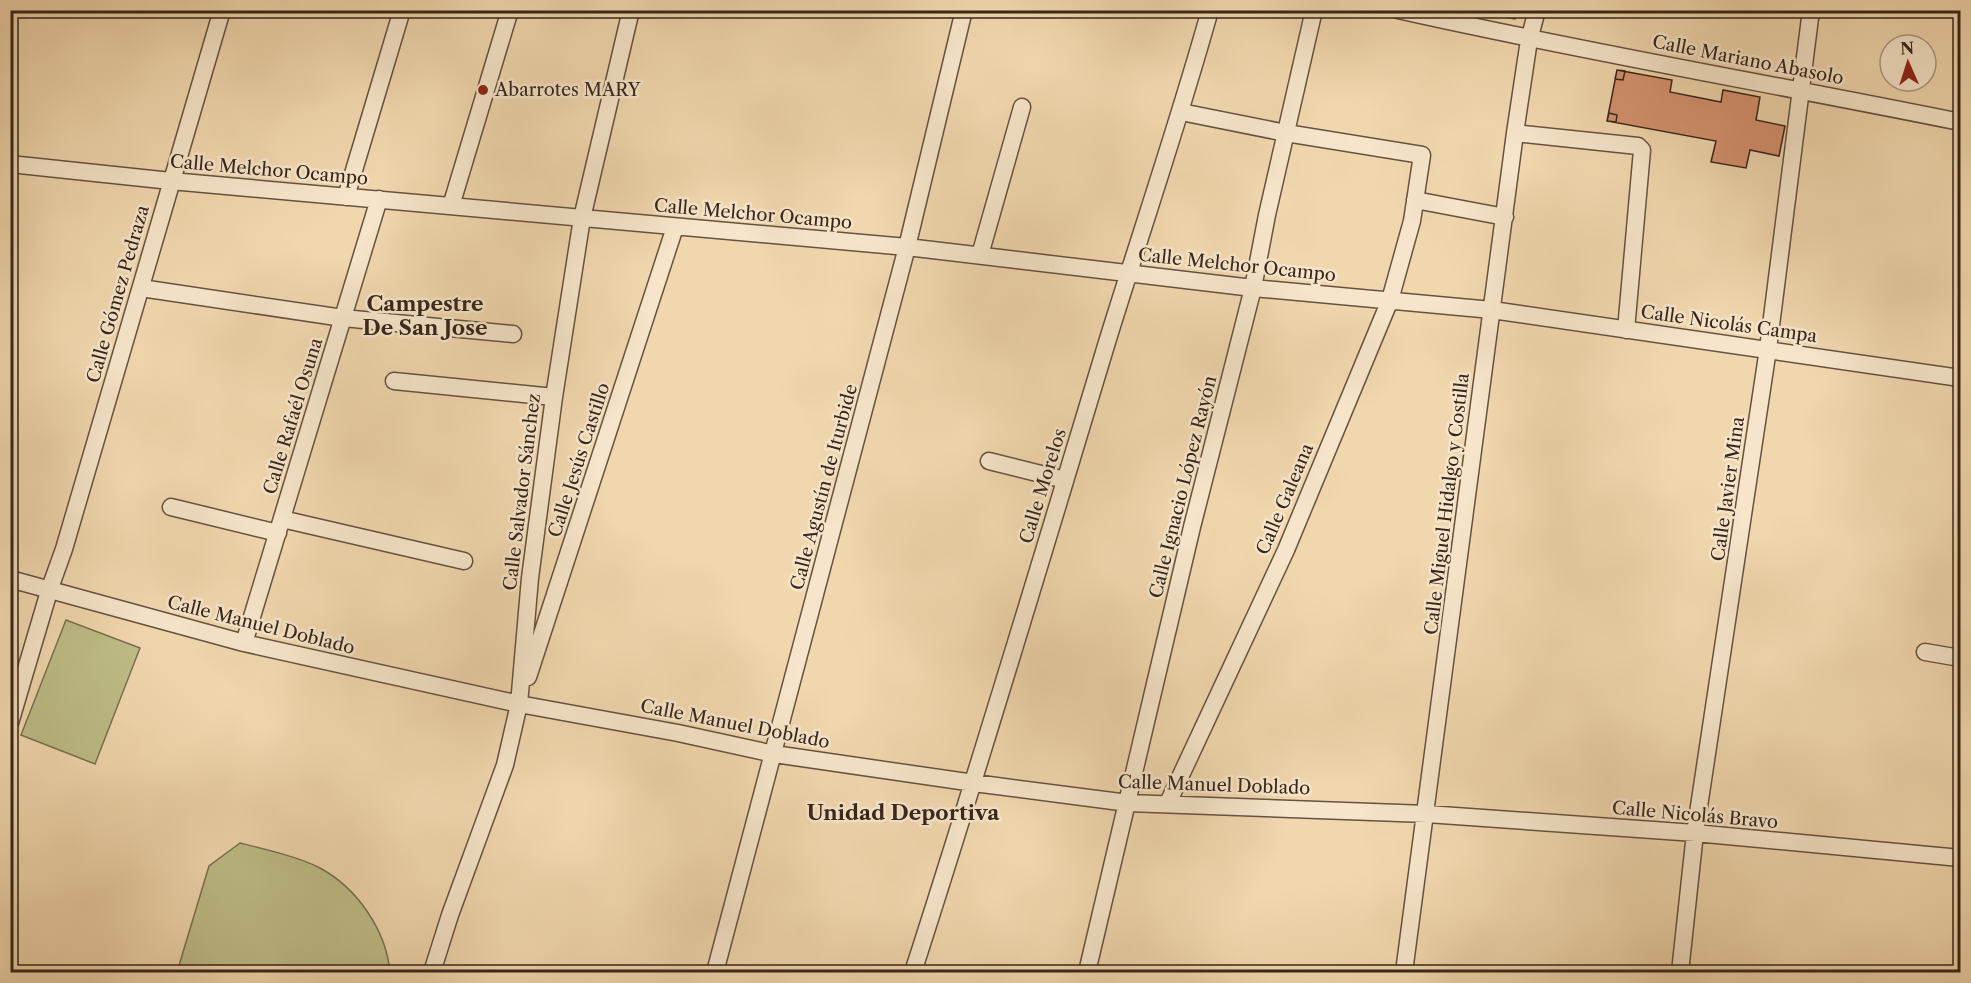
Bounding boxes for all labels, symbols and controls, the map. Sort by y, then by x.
street label: Calle Mariano Abasolo [1651,31,1845,89]
north arrow [1878,33,1938,93]
text: N [1900,38,1915,58]
place label: Abarrotes MARY [494,79,642,101]
marker: Abarrotes MARY [476,83,490,97]
street label: Calle Melchor Ocampo [169,150,369,190]
street label: Calle Melchor Ocampo [653,194,853,234]
street label: Calle Gómez Pedraza [82,202,154,385]
street label: Calle Melchor Ocampo [1137,244,1337,286]
district label: Campestre De San Jose [363,291,487,340]
street label: Calle Nicolás Campa [1639,301,1819,347]
street label: Calle Rafaél Osuna [259,335,327,497]
street label: Calle Miguel Hidalgo y Costilla [1420,371,1474,636]
street label: Calle Ignacio López Rayón [1145,373,1221,601]
street label: Calle Jesús Castillo [544,380,614,540]
street label: Calle Agustín de Iturbide [786,382,862,592]
street label: Calle Salvador Sánchez [499,392,545,592]
street label: Calle Javier Mina [1707,415,1749,563]
street label: Calle Morelos [1015,426,1071,546]
street label: Calle Galeana [1252,440,1318,558]
street label: Calle Manuel Doblado [165,591,357,659]
street label: Calle Manuel Doblado [638,695,832,753]
street label: Calle Manuel Doblado [1117,771,1311,799]
street label: Calle Nicolás Bravo [1611,797,1779,833]
district label: Unidad Deportiva [807,800,1000,825]

